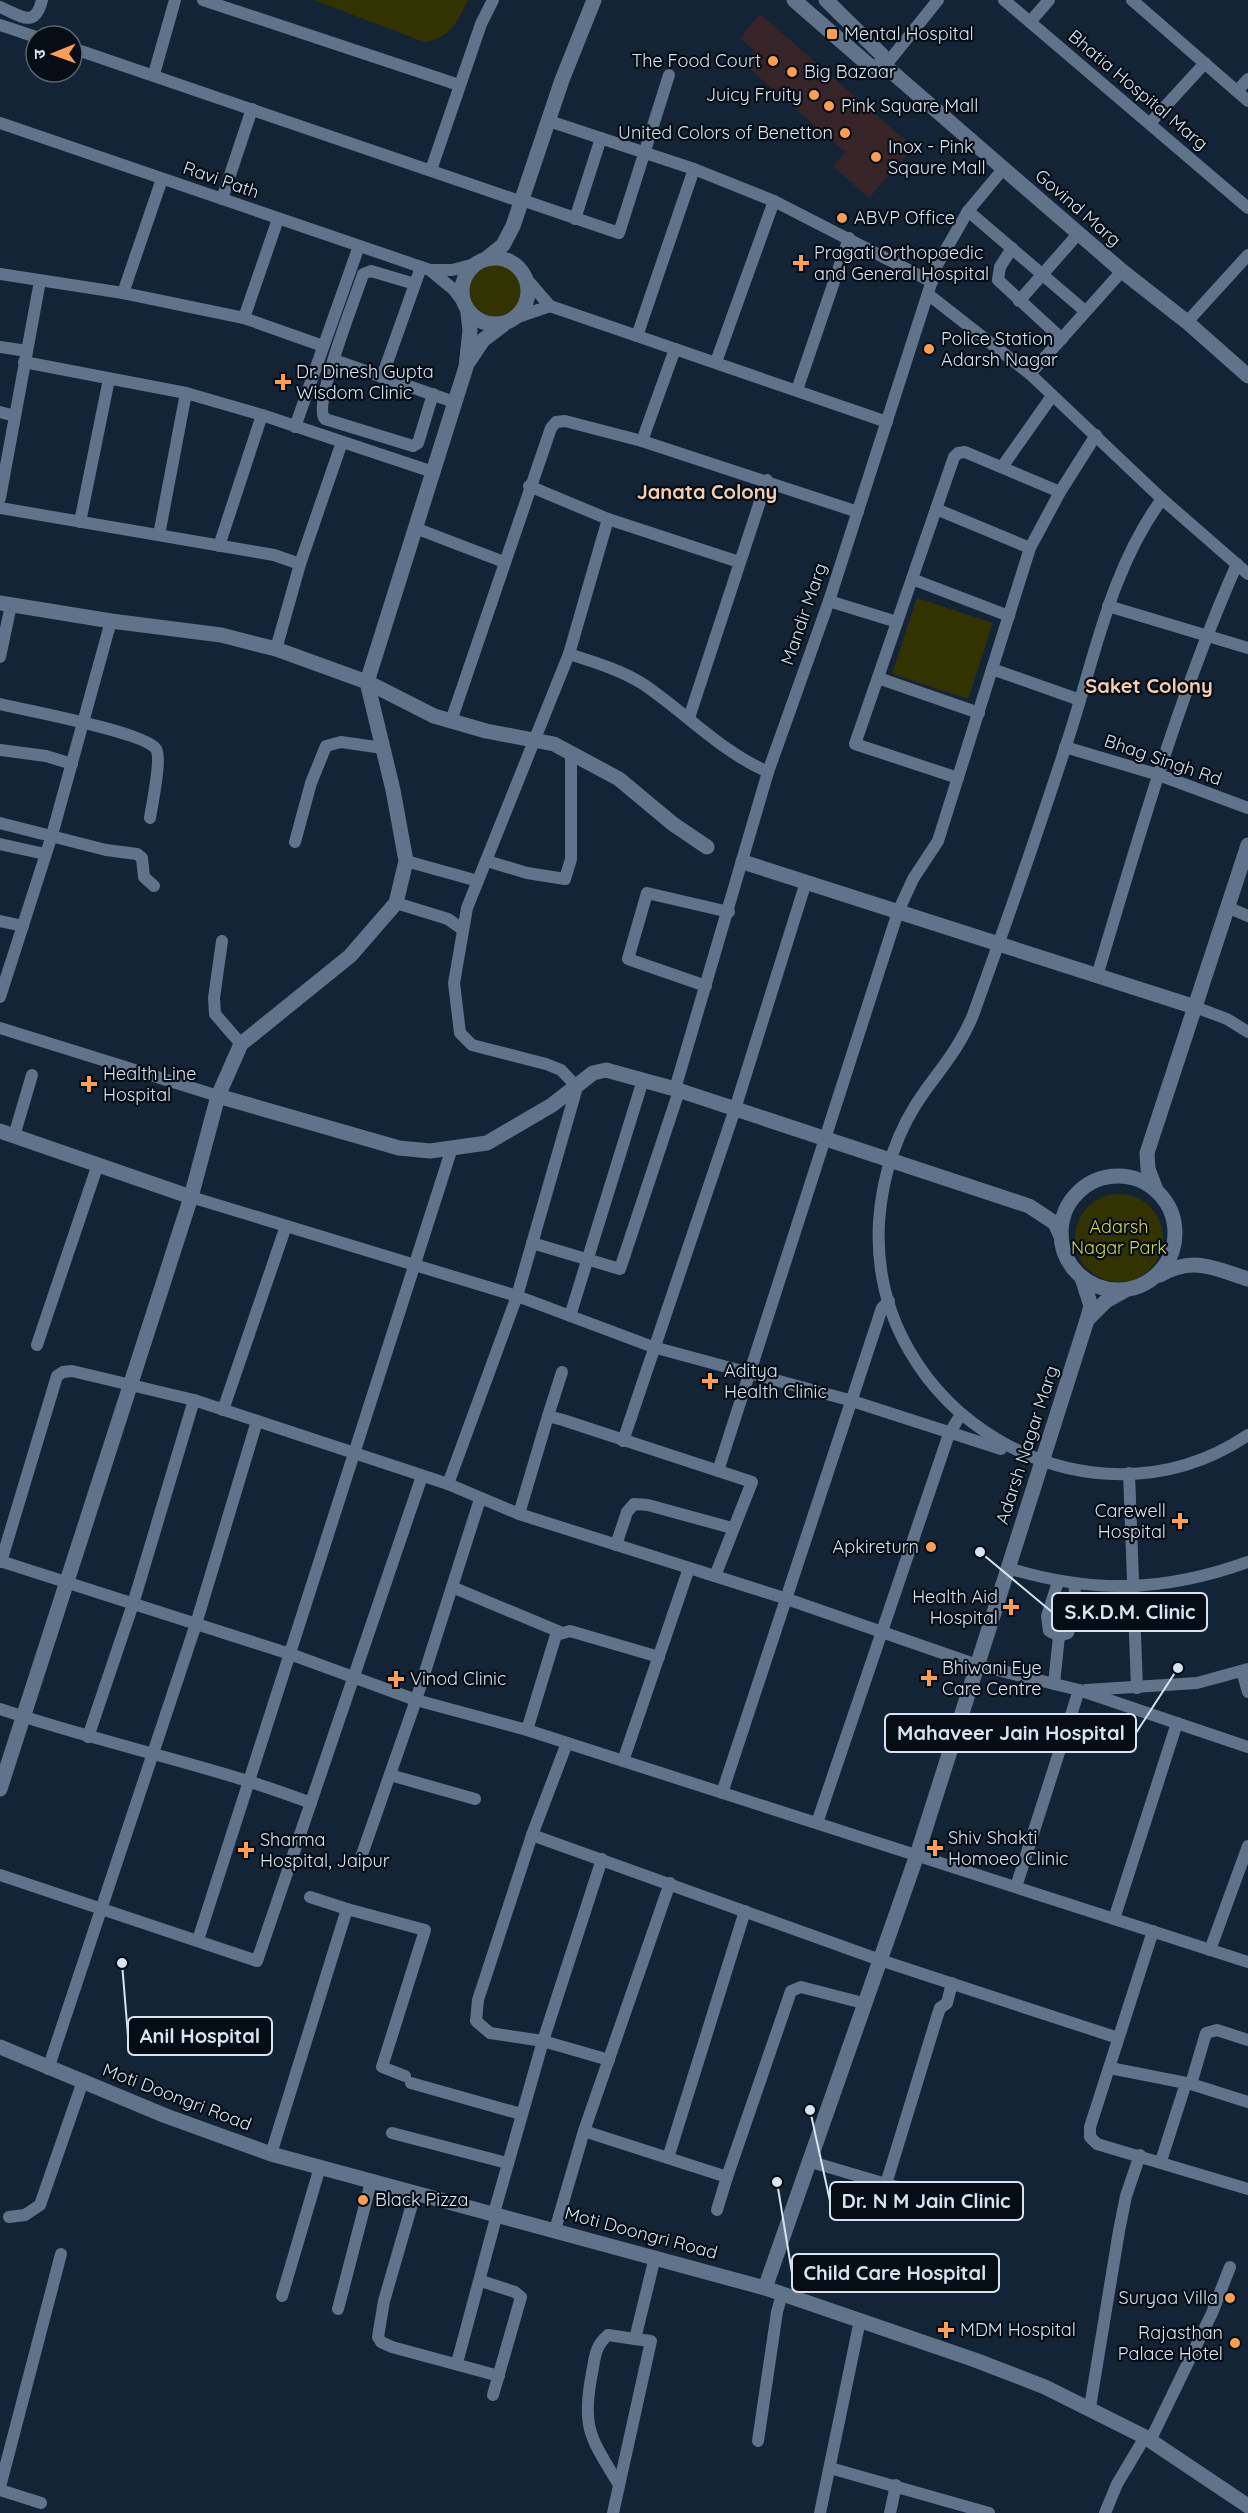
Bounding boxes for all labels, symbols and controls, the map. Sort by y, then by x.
place label: Mental Hospital [844,22,974,45]
north arrow [24,24,84,84]
street label: Bhatia Hospital Marg [1064,24,1213,155]
marker: Mental Hospital [825,27,839,41]
text: उ [29,49,49,59]
place label: The Food Court [631,49,761,72]
marker: The Food Court [766,54,780,68]
place label: Big Bazaar [804,60,896,83]
marker: Big Bazaar [785,65,799,79]
place label: Juicy Fruity [706,83,802,106]
marker: Juicy Fruity [807,88,821,102]
place label: Pink Square Mall [841,94,978,117]
marker: Pink Square Mall [822,99,836,113]
place label: United Colors of Benetton [618,121,833,144]
marker: United Colors of Benetton [838,126,852,140]
place label: Inox - Pink Sqaure Mall [888,135,986,179]
marker: Inox - Pink Sqaure Mall [869,150,883,164]
street label: Ravi Path [180,156,262,203]
street label: Govind Marg [1031,164,1126,251]
place label: ABVP Office [854,206,955,229]
marker: ABVP Office [835,211,849,225]
place label: Pragati Orthopaedic and General Hospital [814,241,989,285]
marker: Pragati Orthopaedic and General Hospital [792,254,810,272]
place label: Police Station Adarsh Nagar [941,327,1058,371]
marker: Police Station Adarsh Nagar [922,342,936,356]
place label: Dr. Dinesh Gupta Wisdom Clinic [296,360,434,404]
marker: Dr. Dinesh Gupta Wisdom Clinic [274,373,292,391]
district label: Janata Colony [637,479,777,504]
street label: Mandir Marg [775,560,832,668]
district label: Saket Colony [1085,673,1213,698]
street label: Bhag Singh Rd [1101,729,1225,790]
place label: Health Line Hospital [103,1062,196,1106]
marker: Health Line Hospital [80,1075,98,1093]
park label: Adarsh Nagar Park [1071,1215,1167,1259]
place label: Aditya Health Clinic [724,1359,827,1403]
street label: Adarsh Nagar Marg [990,1363,1063,1527]
marker: Aditya Health Clinic [701,1372,719,1390]
place label: Carewell Hospital [1095,1499,1166,1543]
marker: Carewell Hospital [1171,1512,1189,1530]
place label: Apkireturn [833,1535,919,1558]
marker: Apkireturn [924,1540,938,1554]
place label: Health Aid Hospital [912,1585,998,1629]
callout: S.K.D.M. Clinic [1052,1593,1207,1631]
marker: Health Aid Hospital [1002,1598,1020,1616]
text: S.K.D.M. Clinic [1065,1599,1195,1624]
place label: Bhiwani Eye Care Centre [942,1656,1042,1700]
place label: Vinod Clinic [410,1667,506,1690]
marker: Bhiwani Eye Care Centre [920,1669,938,1687]
marker: Vinod Clinic [387,1670,405,1688]
callout: Mahaveer Jain Hospital [885,1714,1136,1752]
text: Mahaveer Jain Hospital [897,1720,1125,1745]
place label: Shiv Shakti Homoeo Clinic [948,1826,1068,1870]
place label: Sharma Hospital, Jaipur [260,1828,390,1872]
marker: Shiv Shakti Homoeo Clinic [926,1839,944,1857]
marker: Sharma Hospital, Jaipur [237,1841,255,1859]
callout: Anil Hospital [128,2017,272,2055]
text: Anil Hospital [140,2023,260,2048]
street label: Moti Doongri Road [100,2058,255,2135]
callout: Dr. N M Jain Clinic [830,2182,1023,2220]
place label: Black Pizza [375,2188,468,2211]
text: Dr. N M Jain Clinic [842,2188,1010,2213]
marker: Black Pizza [356,2193,370,2207]
street label: Moti Doongri Road [562,2201,720,2264]
callout: Child Care Hospital [792,2254,999,2292]
text: Child Care Hospital [804,2260,987,2285]
place label: Suryaa Villa [1119,2286,1218,2309]
marker: Suryaa Villa [1223,2291,1237,2305]
place label: MDM Hospital [960,2318,1076,2341]
marker: MDM Hospital [937,2321,955,2339]
place label: Rajasthan Palace Hotel [1118,2321,1223,2365]
marker: Rajasthan Palace Hotel [1228,2336,1242,2350]

